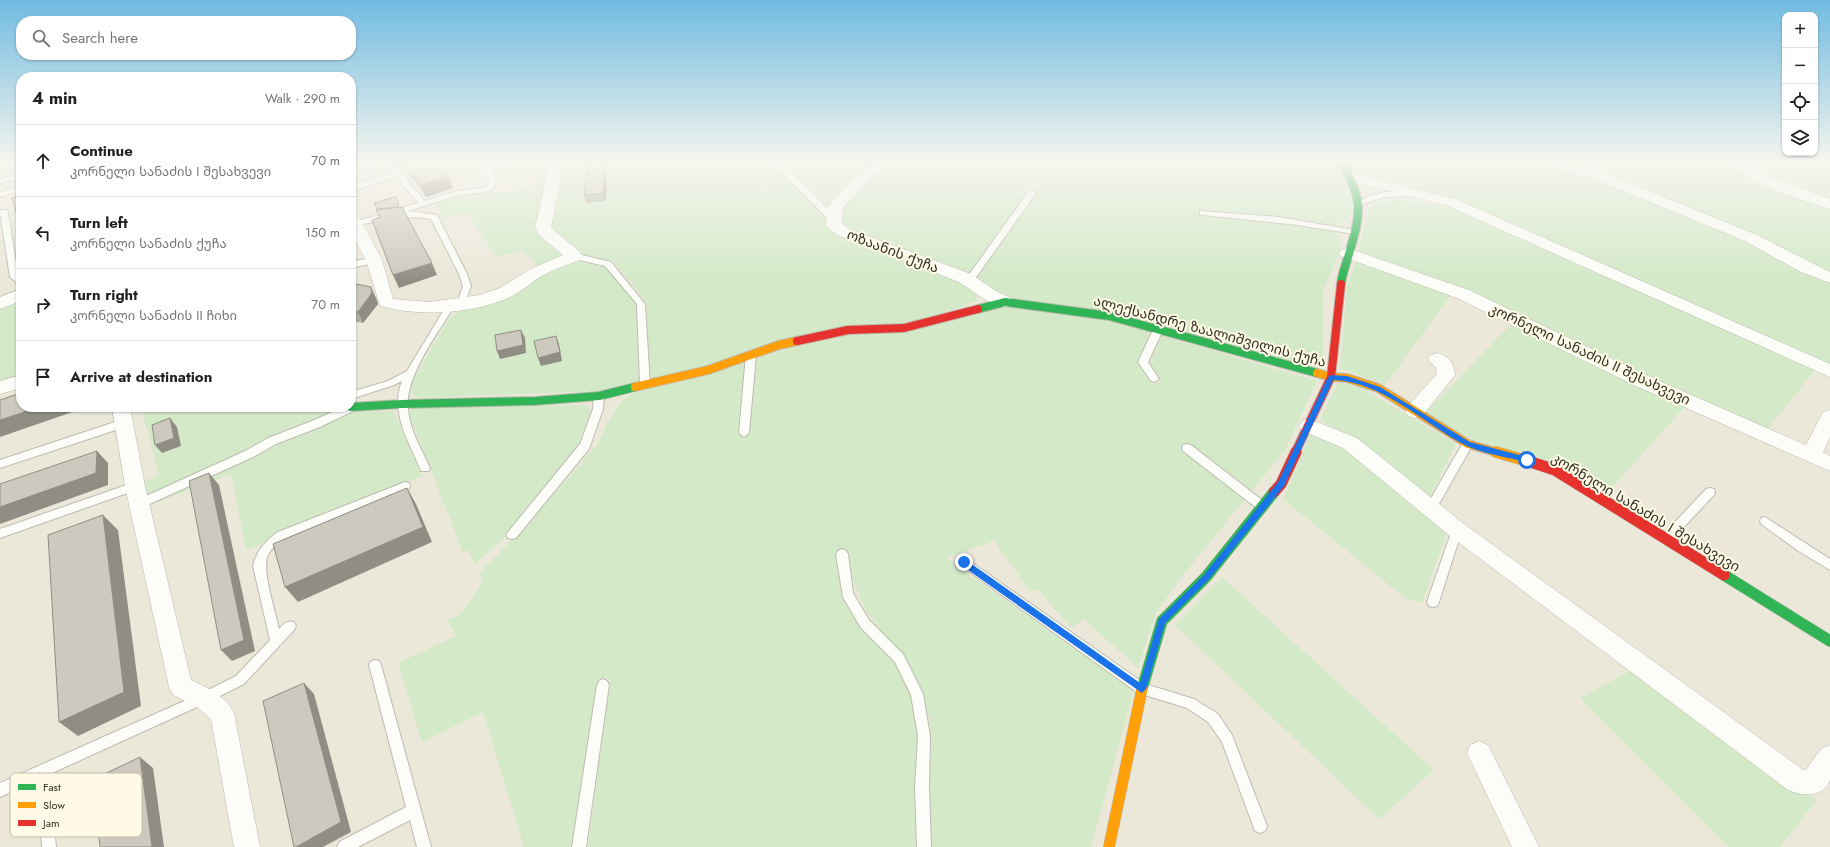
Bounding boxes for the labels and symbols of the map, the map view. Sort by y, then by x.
street label: ოზაანის ქუჩა [844,224,942,278]
street label: ალექსანდრე ზაალიშვილის ქუჩა [1092,290,1328,372]
street label: კორნელი სანაძის II შესახვევი [1486,298,1694,410]
street label: კორნელი სანაძის I შესახვევი [1548,448,1744,576]
route start [1518,451,1536,469]
route end [955,553,973,571]
legend [10,773,142,837]
text: Fast [43,779,61,795]
text: Slow [43,797,65,813]
text: Jam [41,815,60,831]

